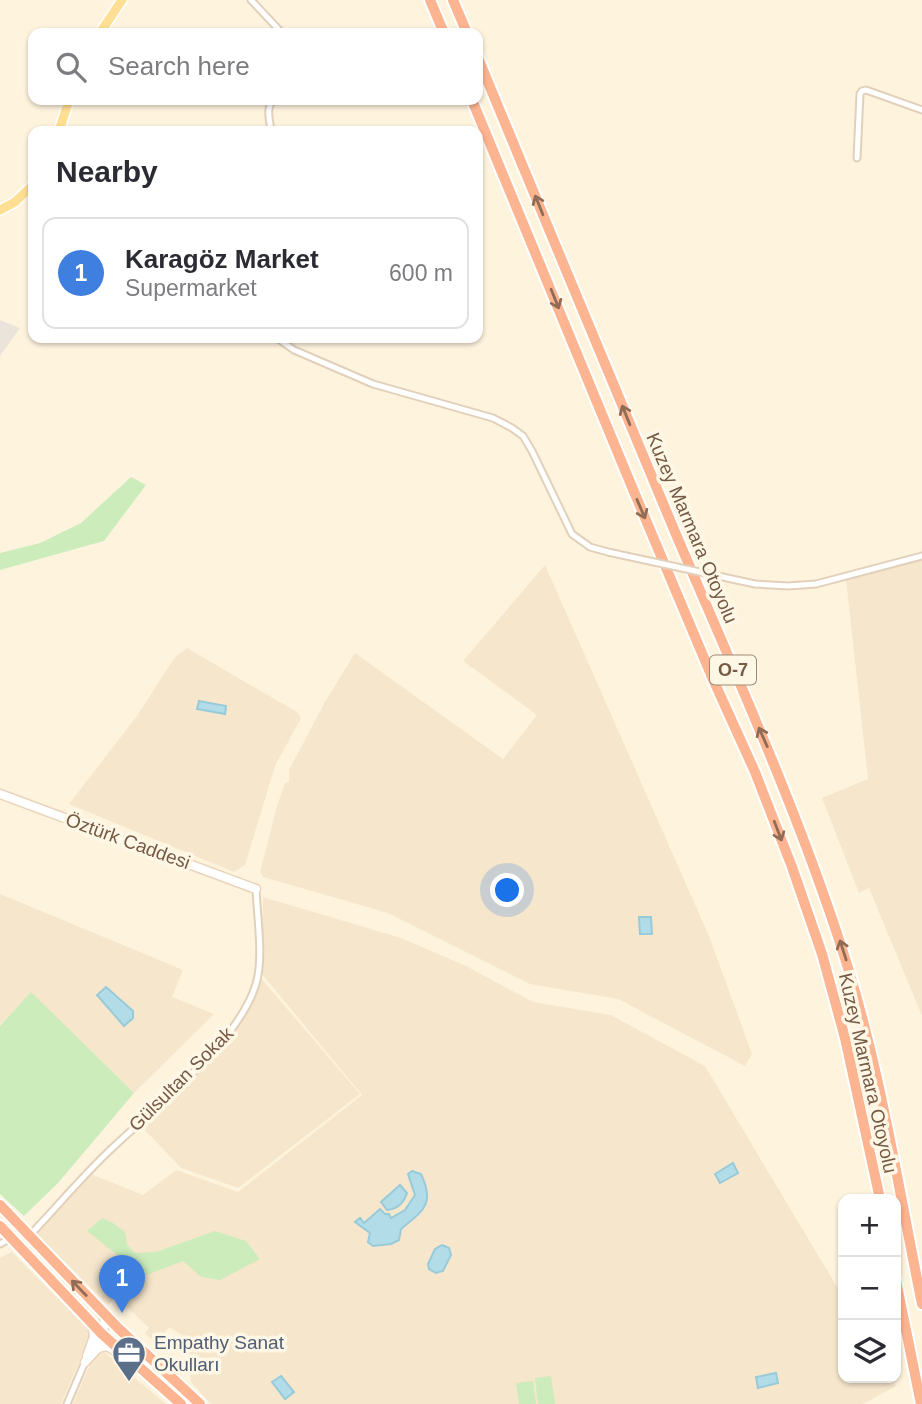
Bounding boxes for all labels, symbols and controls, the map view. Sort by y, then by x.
search box [28,28,483,105]
icon: search [52,48,90,86]
text: Search here [108,51,250,81]
text: Nearby [56,155,158,188]
one-way arrow [532,195,545,216]
text: Karagöz Market [125,244,319,274]
text: 1 [75,260,87,286]
text: 600 m [389,260,453,286]
text: Supermarket [125,275,257,301]
one-way arrow [549,287,562,309]
one-way arrow [619,405,632,427]
street label: Kuzey Marmara Otoyolu [642,430,742,626]
one-way arrow [635,498,648,519]
road number: O-7 [710,656,756,684]
one-way arrow [756,727,769,749]
street label: Öztürk Caddesi [63,809,193,873]
one-way arrow [773,819,786,841]
your location [490,873,524,907]
one-way arrow [835,940,848,962]
street label: Kuzey Marmara Otoyolu [835,971,901,1175]
street label: Gülsultan Sokak [125,1022,238,1135]
map controls [838,1194,901,1383]
button: + [838,1194,901,1257]
pin: 1 [99,1255,145,1313]
button: − [838,1257,901,1320]
one-way arrow [70,1280,87,1297]
button: layers [838,1320,901,1383]
place label: Empathy Sanat Okulları [154,1332,285,1375]
office icon: Empathy Sanat Okulları [110,1334,148,1383]

